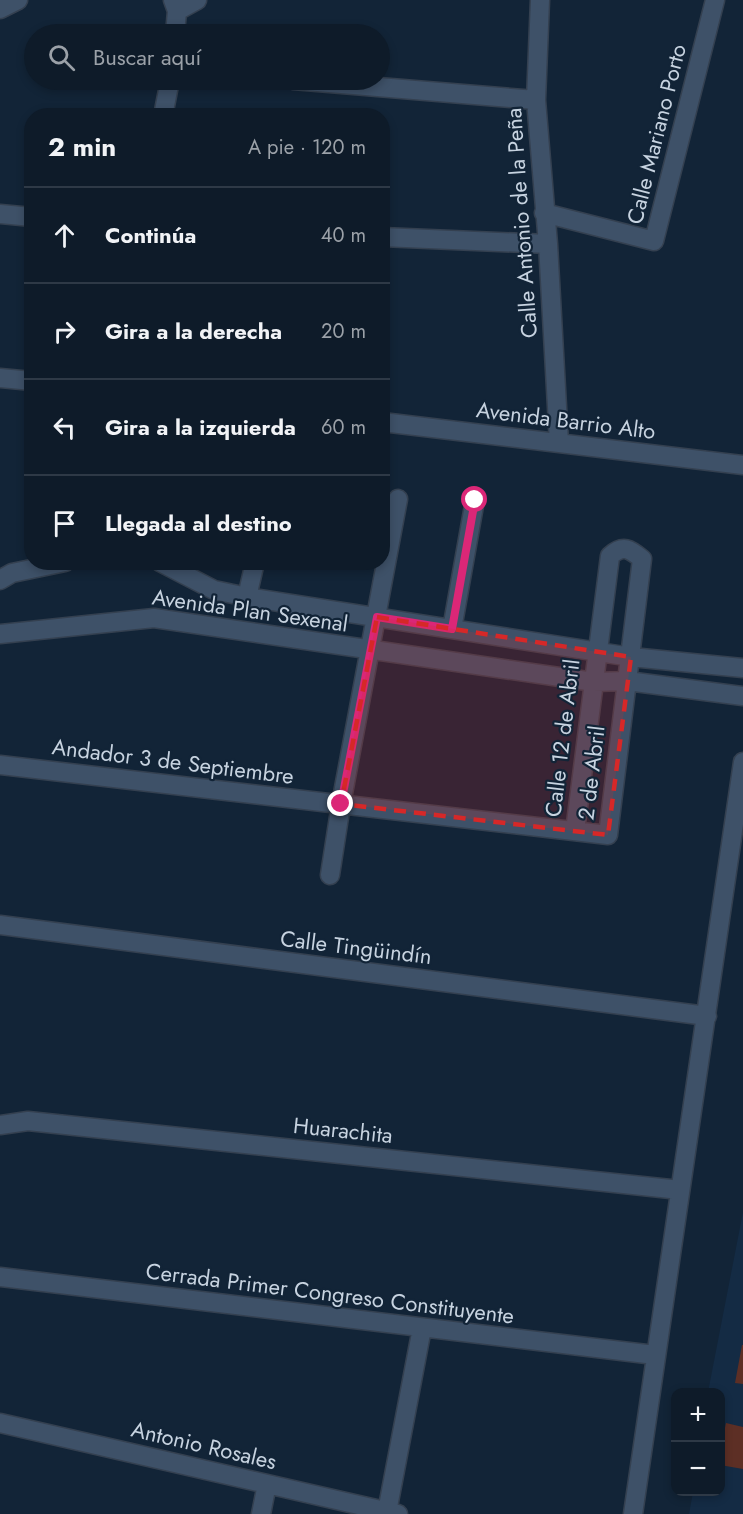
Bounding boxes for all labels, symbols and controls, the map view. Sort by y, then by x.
search box [24,24,390,90]
icon: search [45,41,78,74]
text: Buscar aquí [93,41,201,73]
street label: Calle Mariano Porto [618,41,694,227]
street label: Calle Antonio de la Peña [497,107,545,339]
text: 2 min [48,128,116,166]
text: A pie · 120 m [248,133,366,162]
icon: ahead [48,219,81,252]
text: Continúa [105,219,196,251]
text: 40 m [321,221,366,250]
icon: right [48,315,81,348]
text: Gira a la derecha [105,315,282,347]
text: 20 m [321,317,366,346]
street label: Avenida Barrio Alto [475,393,657,447]
icon: left [48,411,81,444]
text: Gira a la izquierda [105,411,296,443]
text: 60 m [321,413,366,442]
route start [461,486,487,512]
icon: arrive [48,507,81,540]
text: Llegada al destino [105,507,292,539]
street label: Avenida Plan Sexenal [150,580,350,640]
street label: Calle 12 de Abril [536,657,588,819]
street label: 2 de Abril [569,724,613,822]
street label: Andador 3 de Septiembre [50,730,296,792]
route end [327,790,353,816]
street label: Calle Tingüindín [278,922,434,972]
street label: Huarachita [292,1109,394,1151]
street label: Cerrada Primer Congreso Constituyente [144,1255,516,1331]
map controls [671,1388,725,1496]
button: + [671,1388,725,1442]
street label: Antonio Rosales [128,1413,280,1477]
button: − [671,1442,725,1496]

